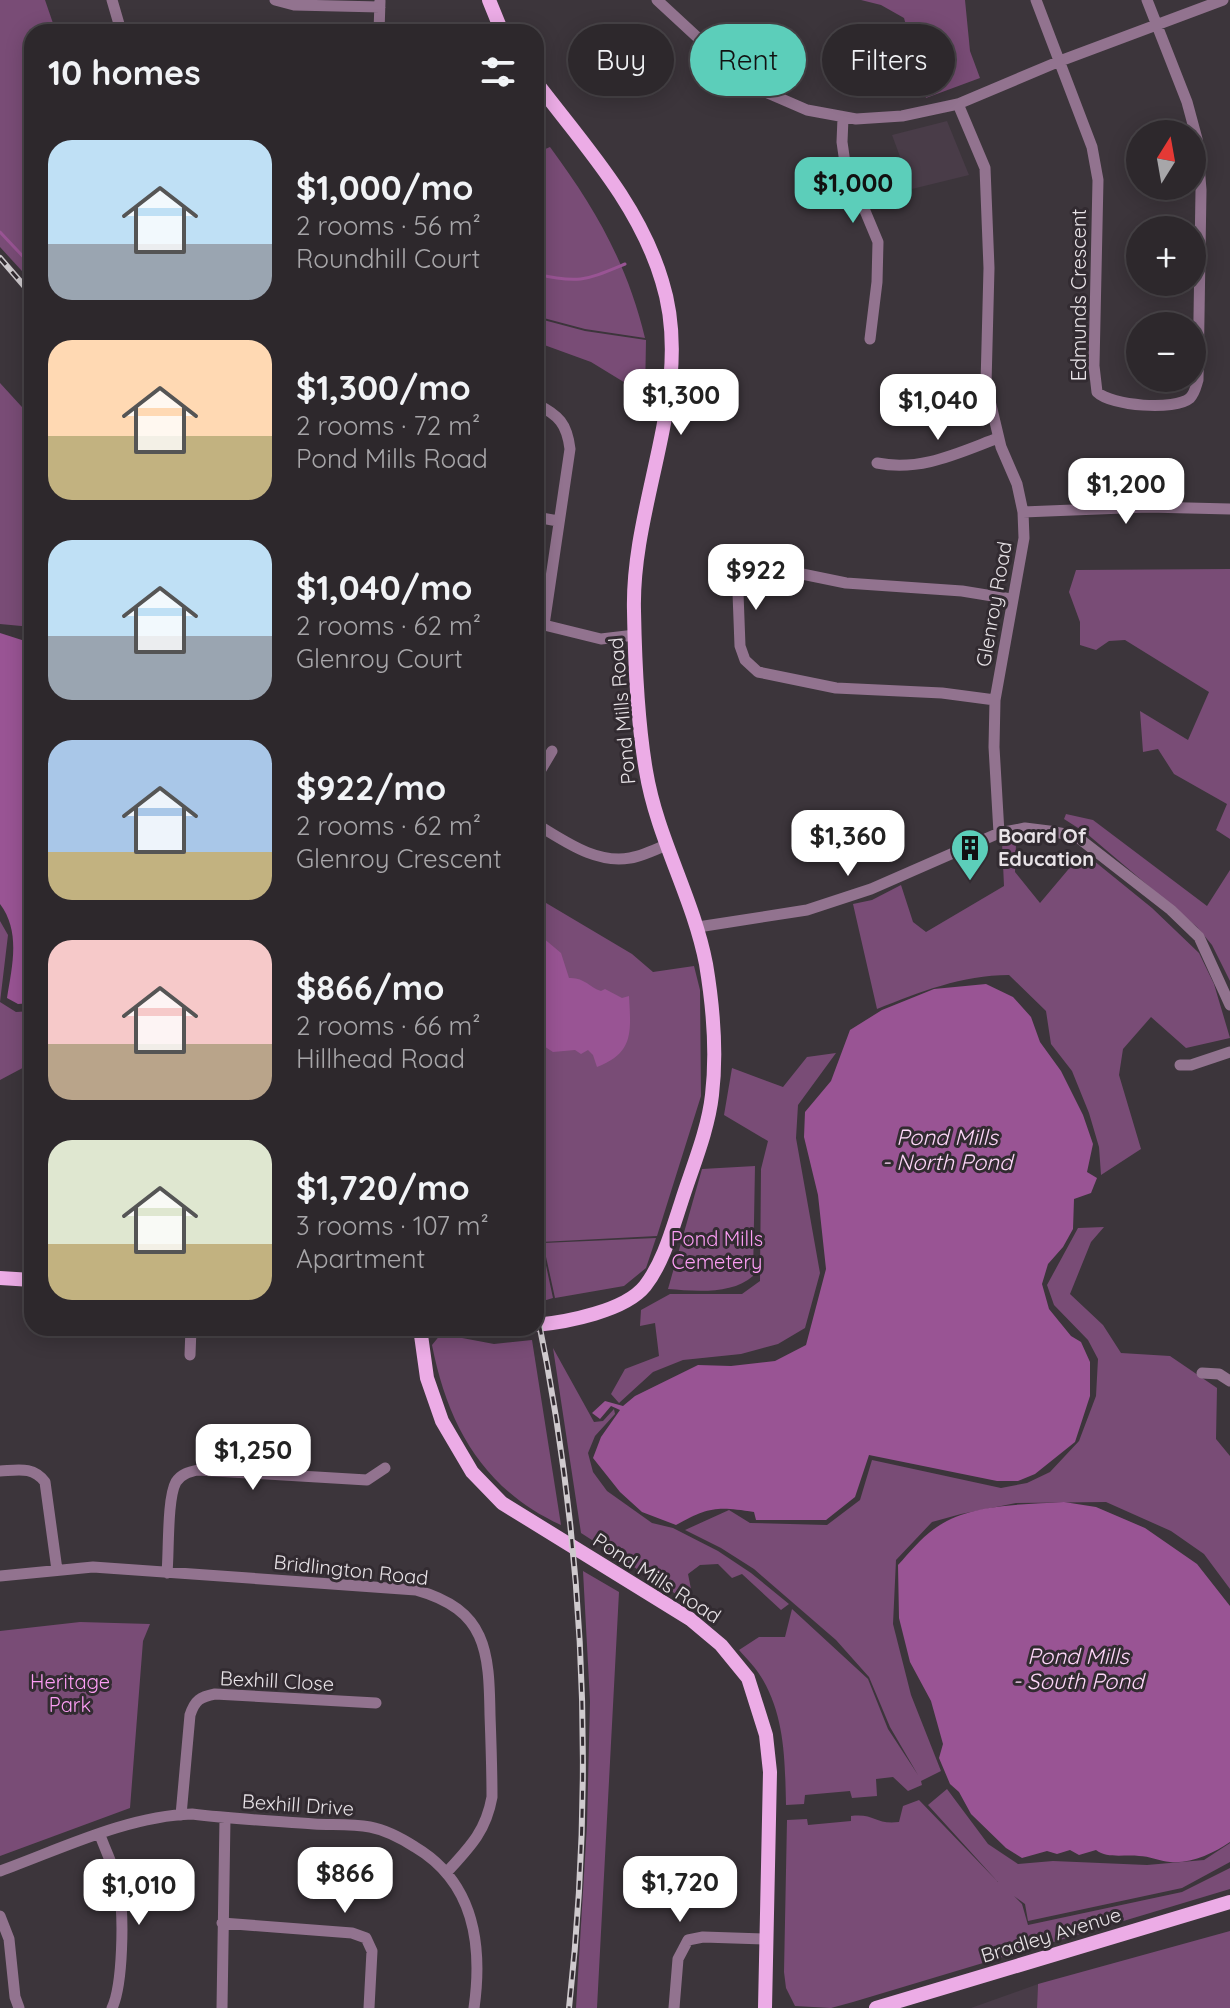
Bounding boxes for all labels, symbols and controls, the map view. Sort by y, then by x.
chip: Buy [568,24,674,96]
chip: Rent [690,24,806,96]
chip: Filters [822,24,955,96]
icon: filters [476,50,520,94]
text: 10 homes [48,51,201,94]
north arrow [1126,120,1206,200]
map controls [1126,120,1206,392]
pin: $1,000 [788,157,918,225]
text: $1,000/mo [296,166,473,209]
text: $1,000 [813,166,893,199]
icon: home [112,172,208,268]
text: 2 rooms · 56 m² [296,209,481,242]
street label: Edmunds Crescent [1066,209,1091,381]
button: + [1126,216,1206,296]
text: Roundhill Court [296,242,480,275]
button: − [1126,312,1206,392]
text: $1,300/mo [296,366,471,409]
pin: $1,300 [616,369,746,437]
icon: home [112,372,208,468]
pin: $1,040 [873,374,1003,442]
text: $1,300 [642,378,720,411]
text: $1,040 [898,383,978,416]
text: 2 rooms · 72 m² [296,409,480,442]
text: Pond Mills Road [296,442,488,475]
pin: $1,200 [1061,458,1191,526]
text: $1,200 [1086,467,1166,500]
street label: Glenroy Road [970,539,1017,669]
pin: $922 [709,544,803,612]
text: $922 [726,553,786,586]
text: $1,040/mo [296,566,473,609]
icon: home [112,572,208,668]
text: 2 rooms · 62 m² [296,609,481,642]
street label: Pond Mills Road [603,637,640,786]
text: Glenroy Court [296,642,463,675]
text: $922/mo [296,766,446,809]
icon: home [112,772,208,868]
text: 2 rooms · 62 m² [296,809,481,842]
pin: $1,360 [783,810,913,878]
text: $1,360 [809,819,887,852]
place label: Board Of Education [998,823,1094,871]
building icon: Board Of Education [949,827,991,882]
text: Glenroy Crescent [296,842,502,875]
text: $866/mo [296,966,444,1009]
icon: home [112,972,208,1068]
text: 2 rooms · 66 m² [296,1009,481,1042]
text: Hillhead Road [296,1042,465,1075]
water label: Pond Mills - North Pond [882,1123,1015,1176]
text: $1,720/mo [296,1166,470,1209]
icon: home [112,1172,208,1268]
text: 3 rooms · 107 m² [296,1209,489,1242]
park label: Pond Mills Cemetery [671,1226,763,1274]
text: Apartment [296,1242,425,1275]
pin: $1,250 [188,1424,318,1492]
text: $1,250 [214,1433,292,1466]
street label: Pond Mills Road [589,1527,726,1628]
street label: Bridlington Road [272,1549,430,1590]
water label: Pond Mills - South Pond [1013,1642,1146,1695]
street label: Bexhill Close [219,1665,335,1696]
park label: Heritage Park [30,1669,110,1717]
street label: Bexhill Drive [241,1788,355,1821]
pin: $866 [298,1847,392,1915]
text: $866 [316,1856,374,1889]
pin: $1,720 [615,1856,745,1924]
pin: $1,010 [74,1859,204,1927]
text: $1,720 [641,1865,719,1898]
text: $1,010 [102,1868,176,1901]
street label: Bradley Avenue [978,1901,1124,1968]

